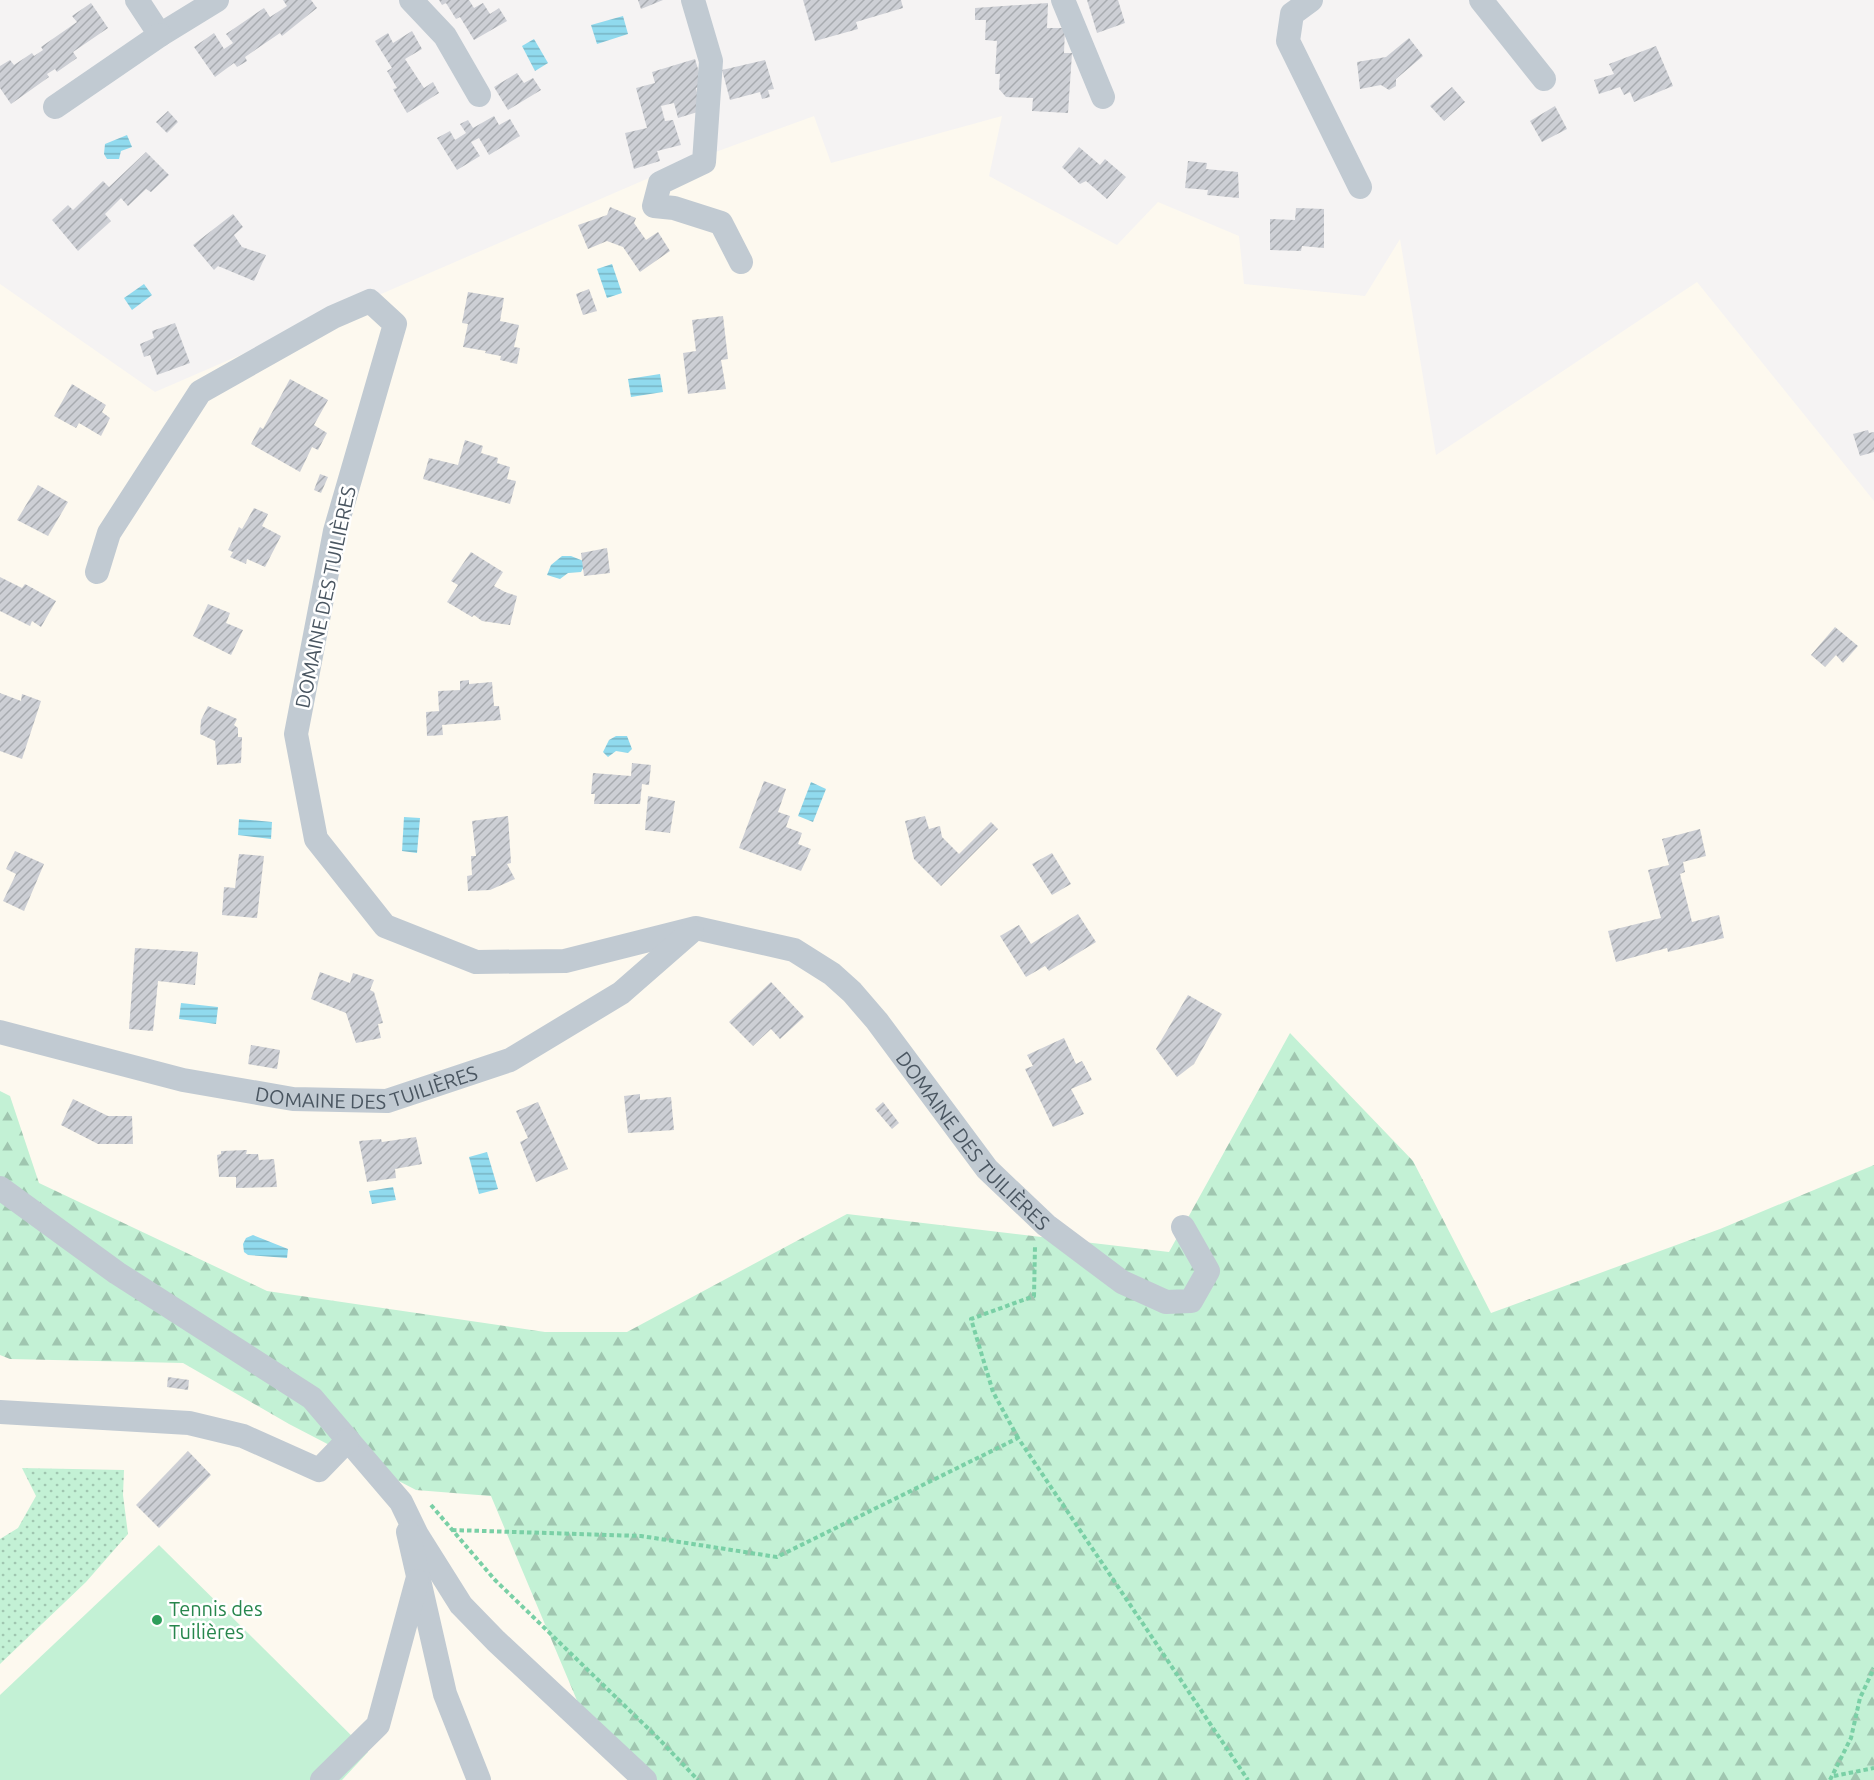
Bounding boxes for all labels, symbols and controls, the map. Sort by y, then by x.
street label: DOMAINE DES TUILIÈRES [290,484,360,710]
street label: DOMAINE DES TUILIÈRES [892,1047,1055,1234]
street label: DOMAINE DES TUILIÈRES [254,1060,480,1112]
place label: Tennis des Tuilières [169,1597,263,1643]
marker: Tennis des Tuilières [150,1613,164,1627]

